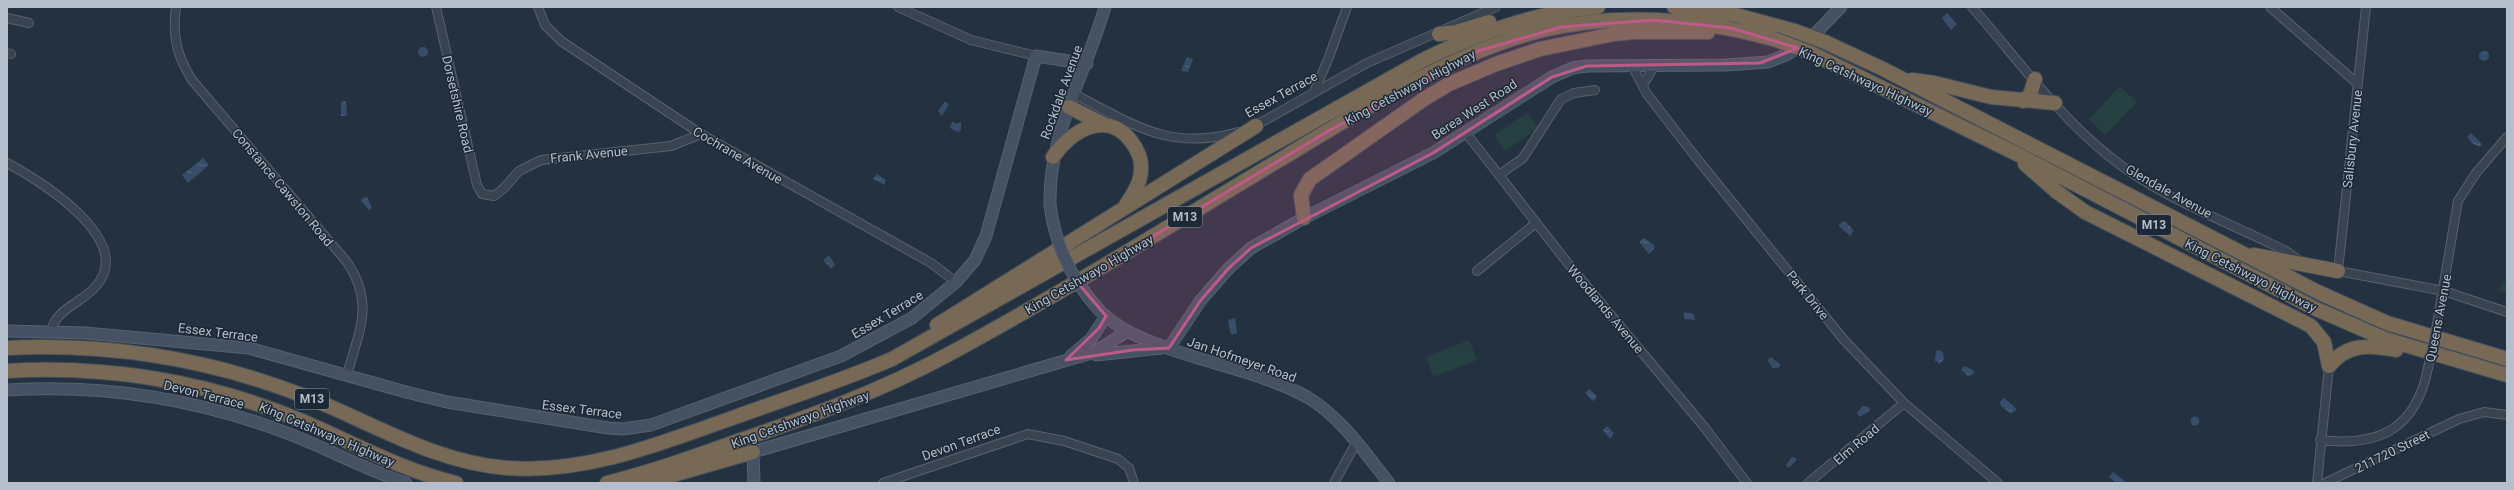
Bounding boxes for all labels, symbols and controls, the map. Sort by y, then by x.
street label: Rockdale Avenue [1038,43,1085,141]
street label: King Cetshwayo Highway [1797,44,1935,119]
street label: King Cetshwayo Highway [1342,47,1478,128]
street label: Dorsetshire Road [439,54,476,154]
street label: Essex Terrace [1242,68,1320,121]
street label: Berea West Road [1429,76,1520,143]
street label: Salisbury Avenue [2340,89,2365,189]
street label: Cochrane Avenue [690,124,785,187]
street label: Constance Cawston Road [229,125,336,249]
street label: Frank Avenue [550,143,629,166]
street label: Glendale Avenue [2123,162,2215,221]
road number: M13 [1168,207,1202,227]
road number: M13 [2137,215,2171,235]
street label: King Cetshwayo Highway [1022,232,1156,317]
street label: King Cetshwayo Highway [2182,236,2319,315]
street label: Woodlands Avenue [1564,262,1647,357]
street label: Park Drive [1783,268,1832,323]
street label: Queens Avenue [2423,273,2454,363]
street label: Essex Terrace [849,287,926,342]
street label: Essex Terrace [177,320,259,345]
street label: Jan Hofmeyer Road [1185,334,1298,385]
street label: Devon Terrace [162,377,246,412]
street label: King Cetshwayo Highway [729,388,871,451]
road number: M13 [295,389,329,409]
street label: Essex Terrace [541,397,623,422]
street label: King Cetshwayo Highway [257,399,397,470]
street label: Devon Terrace [920,421,1003,464]
street label: Elm Road [1830,421,1882,468]
street label: 211720 Street [2352,427,2432,476]

